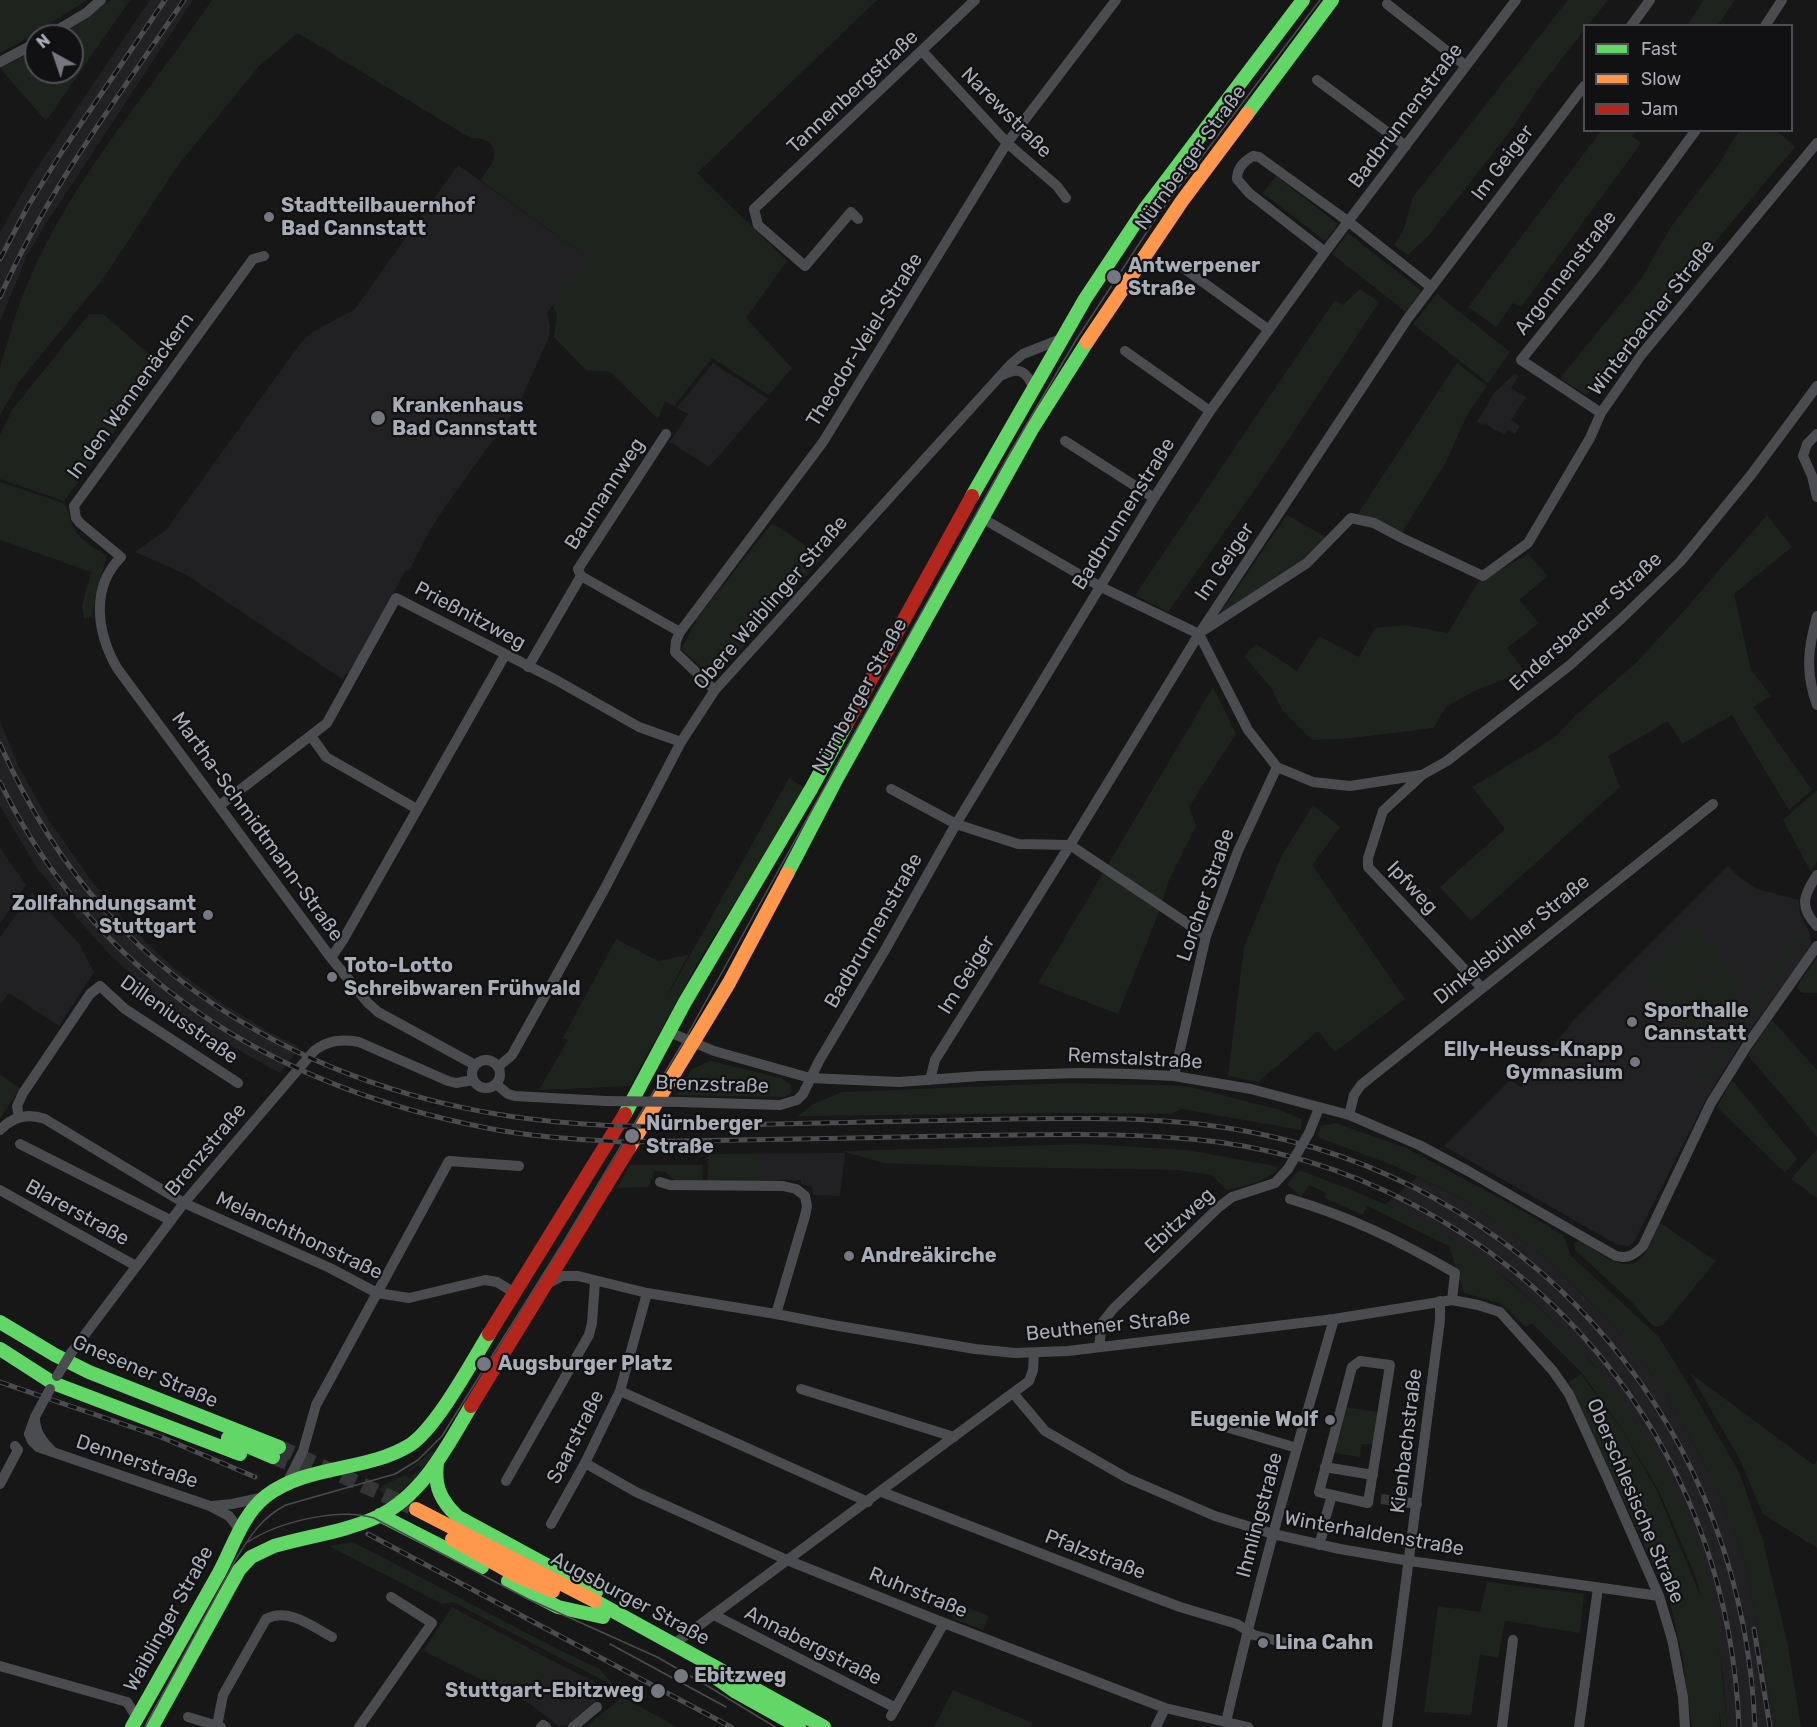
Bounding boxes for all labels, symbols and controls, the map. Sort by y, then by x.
north arrow [24,24,84,84]
legend [1583,24,1793,132]
street label: Tannenbergstraße [783,25,923,159]
text: N [33,30,54,52]
text: Fast [1641,38,1677,60]
street label: Badbrunnenstraße [1344,39,1468,193]
street label: Narewstraße [956,63,1056,163]
text: Slow [1641,68,1681,90]
street label: Nürnberger Straße [1130,81,1252,235]
text: Jam [1641,98,1678,120]
street label: Im Geiger [1467,120,1539,206]
place label: Stadtteilbauernhof Bad Cannstatt [281,194,475,241]
street label: Argonnenstraße [1510,206,1622,340]
marker: Stadtteilbauernhof Bad Cannstatt [262,210,276,224]
street label: Winterbacher Straße [1584,235,1720,401]
street label: Theodor-Veiel-Straße [802,249,928,431]
place label: Antwerpener Straße [1128,254,1260,301]
marker: Antwerpener Straße [1105,268,1123,286]
street label: In den Wannenäckern [63,308,199,484]
place label: Krankenhaus Bad Cannstatt [392,394,537,441]
marker: Krankenhaus Bad Cannstatt [369,409,387,427]
street label: Badbrunnenstraße [1067,433,1181,595]
street label: Baumannweg [560,434,650,554]
street label: Obere Waiblinger Straße [689,511,853,695]
street label: Im Geiger [1190,519,1260,605]
street label: Endersbacher Straße [1505,547,1667,697]
street label: Prießnitzweg [410,577,530,655]
street label: Nürnberger Straße [807,614,913,778]
street label: Martha-Schmidtmann-Straße [166,708,348,946]
street label: Lorcher Straße [1172,826,1240,964]
street label: Badbrunnenstraße [820,849,928,1013]
street label: Ipfweg [1381,856,1443,920]
street label: Dinkelsbühler Straße [1429,870,1595,1010]
place label: Zollfahndungsamt Stuttgart [12,892,196,939]
marker: Zollfahndungsamt Stuttgart [201,908,215,922]
street label: Im Geiger [933,931,1001,1019]
place label: Toto-Lotto Schreibwaren Frühwald [344,954,581,1001]
marker: Toto-Lotto Schreibwaren Frühwald [325,970,339,984]
street label: Dilleniusstraße [116,971,242,1069]
place label: Sporthalle Cannstatt [1644,999,1749,1046]
marker: Sporthalle Cannstatt [1625,1015,1639,1029]
place label: Elly-Heuss-Knapp Gymnasium [1443,1038,1623,1085]
street label: Remstalstraße [1067,1043,1203,1075]
marker: Elly-Heuss-Knapp Gymnasium [1628,1055,1642,1069]
street label: Brenzstraße [655,1071,769,1099]
street label: Brenzstraße [160,1099,252,1201]
place label: Nürnberger Straße [646,1112,762,1159]
marker: Nürnberger Straße [623,1127,641,1145]
street label: Blarerstraße [21,1175,133,1251]
street label: Ebitzweg [1140,1183,1220,1259]
street label: Melanchthonstraße [212,1187,386,1285]
place label: Andreäkirche [861,1244,997,1268]
marker: Andreäkirche [842,1249,856,1263]
street label: Beuthener Straße [1025,1305,1191,1347]
street label: Gnesener Straße [69,1331,221,1413]
place label: Augsburger Platz [498,1352,672,1376]
marker: Augsburger Platz [475,1355,493,1373]
street label: Kienbachstraße [1386,1367,1428,1515]
street label: Saarstraße [542,1386,610,1488]
street label: Oberschlesische Straße [1581,1395,1689,1607]
place label: Eugenie Wolf [1190,1408,1318,1432]
marker: Eugenie Wolf [1323,1413,1337,1427]
street label: Dennerstraße [73,1430,201,1494]
street label: Ihmlingstraße [1232,1450,1288,1580]
street label: Winterhaldenstraße [1282,1506,1466,1562]
street label: Pfalzstraße [1041,1525,1149,1585]
street label: Waiblinger Straße [119,1542,219,1696]
street label: Augsburger Straße [547,1547,713,1651]
street label: Ruhrstraße [865,1562,971,1624]
street label: Annabergstraße [740,1601,886,1691]
place label: Lina Cahn [1275,1631,1373,1655]
marker: Lina Cahn [1256,1636,1270,1650]
place label: Ebitzweg [694,1664,787,1688]
marker: Ebitzweg [672,1667,690,1685]
place label: Stuttgart-Ebitzweg [445,1679,644,1703]
marker: Stuttgart-Ebitzweg [649,1682,667,1700]

